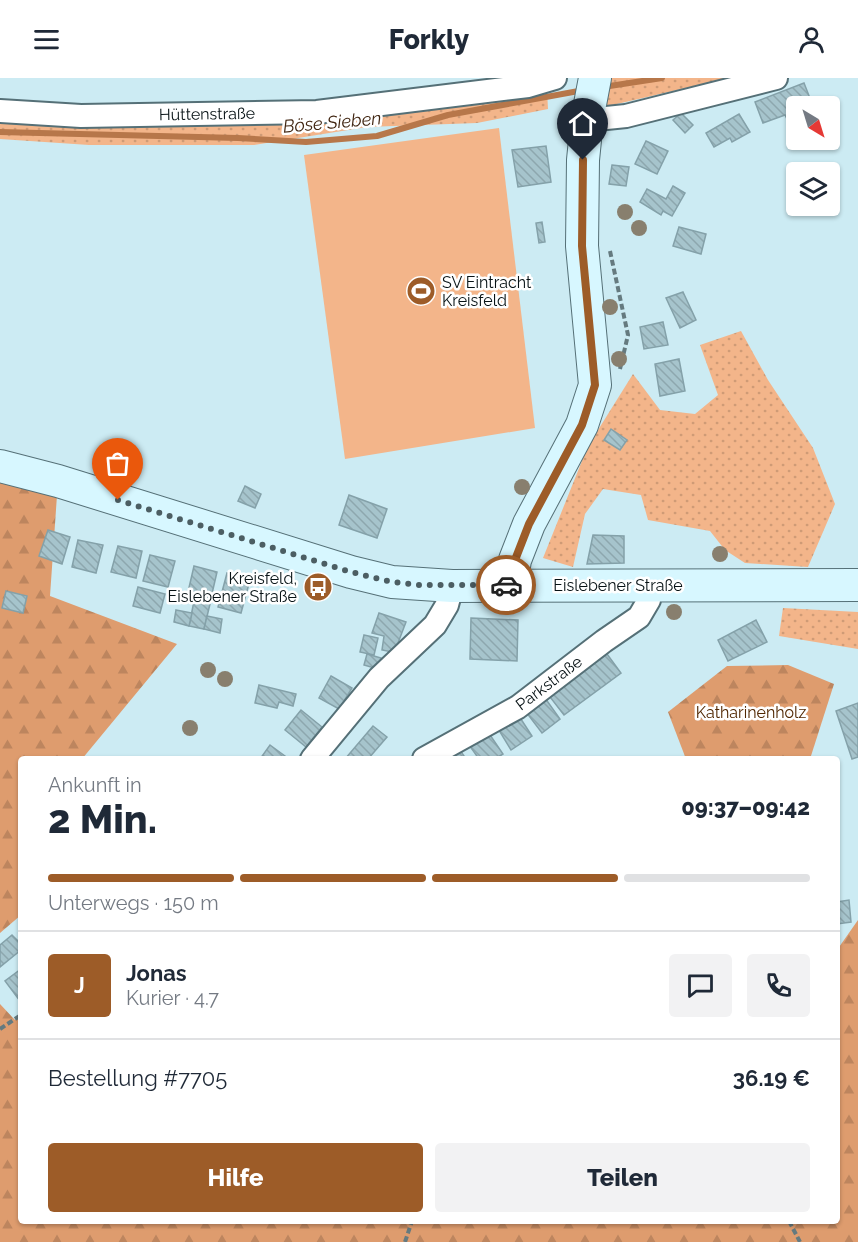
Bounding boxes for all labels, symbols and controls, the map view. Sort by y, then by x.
icon: menu [30,23,63,56]
icon: person [795,23,828,56]
text: Forkly [389,24,469,55]
north arrow [786,96,840,150]
map controls [786,96,840,216]
pin [557,98,608,160]
street label: Hüttenstraße [159,104,255,124]
water label: Böse Sieben [282,107,382,137]
icon: home [566,107,599,140]
button: layers [786,162,840,216]
place label: SV Eintracht Kreisfeld [442,273,532,310]
sports icon: SV Eintracht Kreisfeld [405,275,437,307]
pin [92,438,143,500]
icon: bag [101,447,134,480]
courier [476,555,536,615]
place label: Kreisfeld, Eislebener Straße [168,569,297,606]
icon: car [490,569,523,602]
bus stop icon: Kreisfeld, Eislebener Straße [302,571,334,603]
street label: Eislebener Straße [553,576,683,595]
street label: Parkstraße [512,652,586,714]
park label: Katharinenholz [696,703,806,722]
text: Ankunft in [48,773,142,797]
text: 09:37–09:42 [681,794,810,820]
text: 2 Min. [48,796,157,842]
text: Unterwegs · 150 m [48,891,219,915]
button: chat [669,954,732,1017]
button: phone [747,954,810,1017]
text: Jonas [126,960,187,986]
text: J [74,972,85,998]
text: Kurier · 4.7 [126,986,219,1010]
text: Bestellung #7705 [48,1065,227,1091]
text: 36.19 € [733,1065,810,1091]
button: Hilfe [48,1143,423,1212]
button: Teilen [435,1143,810,1212]

